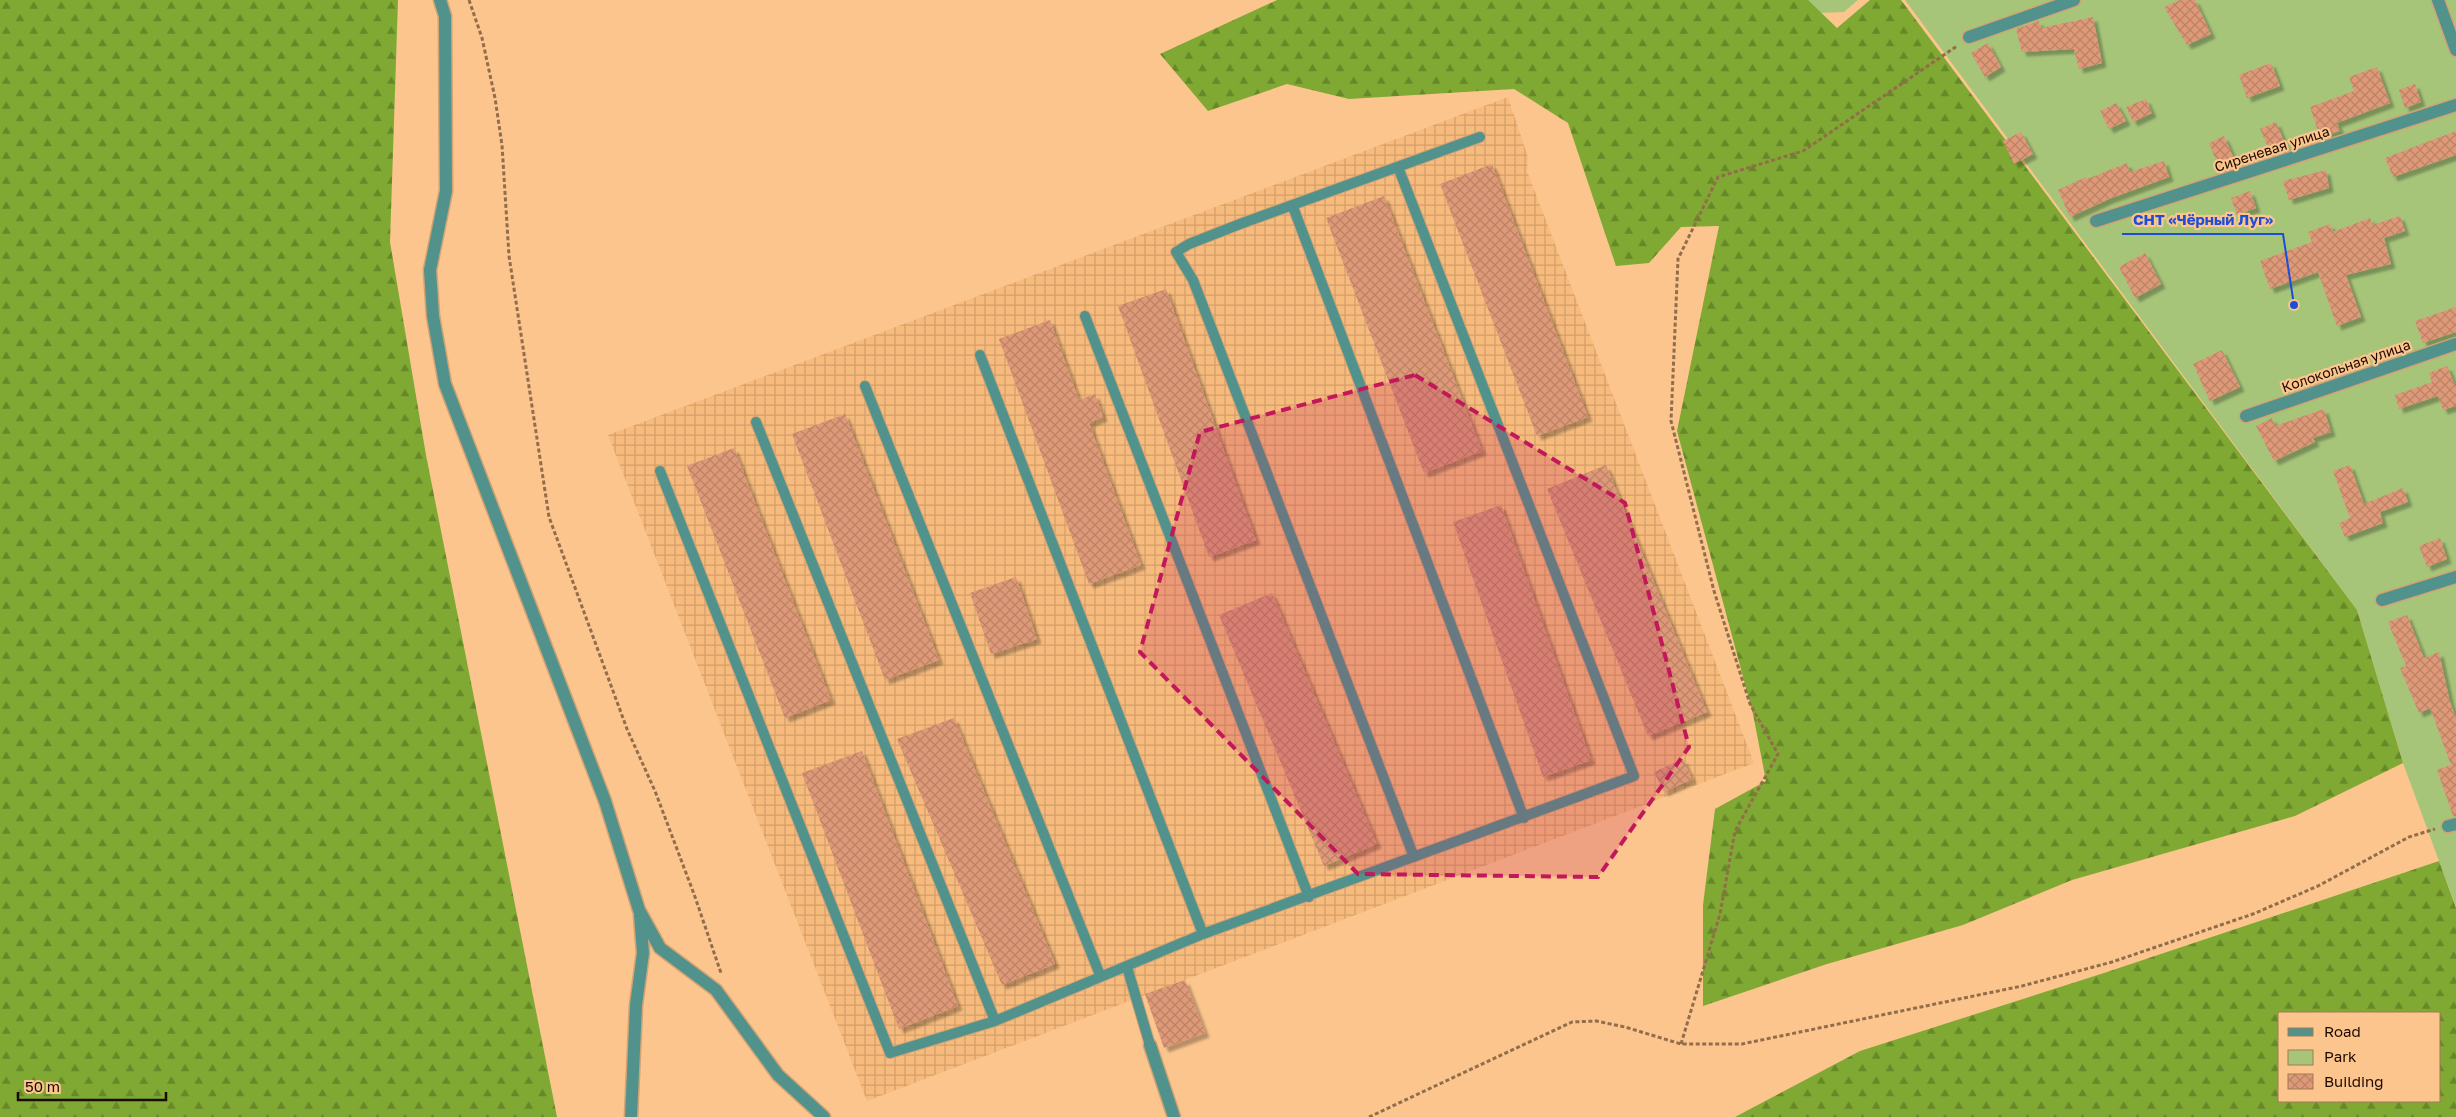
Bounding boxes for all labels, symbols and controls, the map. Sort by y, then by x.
street label: Сиреневая улица [2212,122,2331,175]
callout: СНТ «Чёрный Луг» [2122,204,2283,234]
text: СНТ «Чёрный Луг» [2133,210,2273,228]
street label: Колокольная улица [2279,336,2412,396]
legend [2278,1012,2441,1102]
text: Road [2324,1022,2361,1040]
text: Park [2324,1047,2357,1065]
scale bar [18,1070,165,1102]
text: Building [2324,1072,2384,1090]
text: 50 m [25,1077,60,1095]

